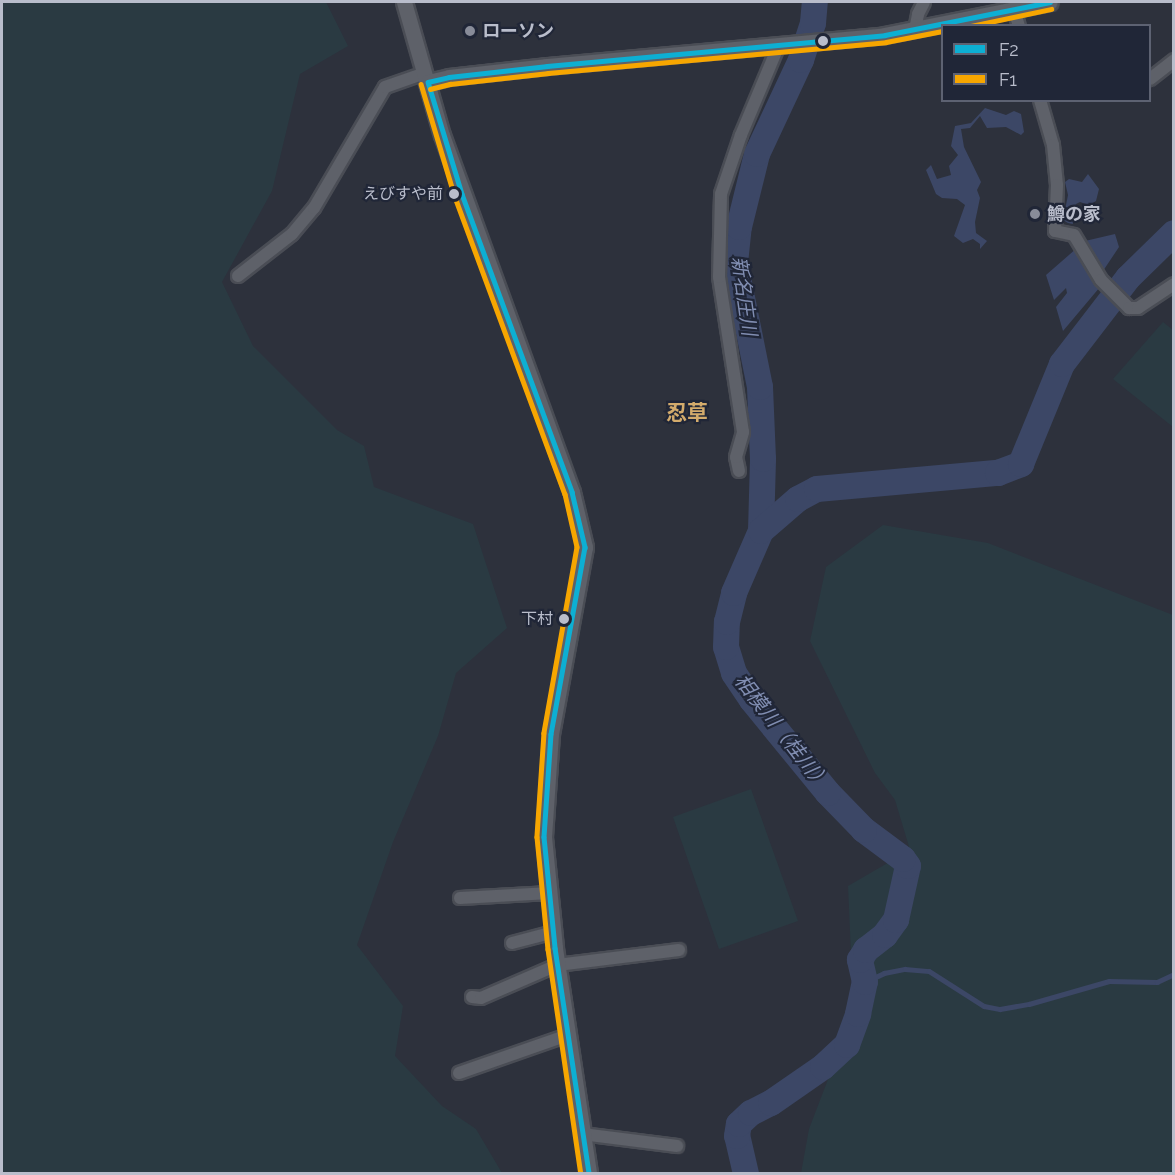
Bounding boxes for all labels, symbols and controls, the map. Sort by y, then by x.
place label: ローソン [482,20,554,42]
marker: ローソン [463,24,477,38]
legend [941,24,1151,102]
unlabelled marker [817,35,829,47]
text: F2 [999,39,1019,60]
text: F1 [999,69,1017,90]
place label: えびすや前 [363,184,443,204]
marker: えびすや前 [448,188,460,200]
place label: 鱒の家 [1047,203,1101,225]
marker: 鱒の家 [1028,207,1042,221]
water label: 新名庄川 [727,255,761,337]
district label: 忍草 [666,400,708,426]
place label: 下村 [521,609,553,629]
marker: 下村 [558,613,570,625]
water label: 相模川（桂川） [729,669,835,795]

